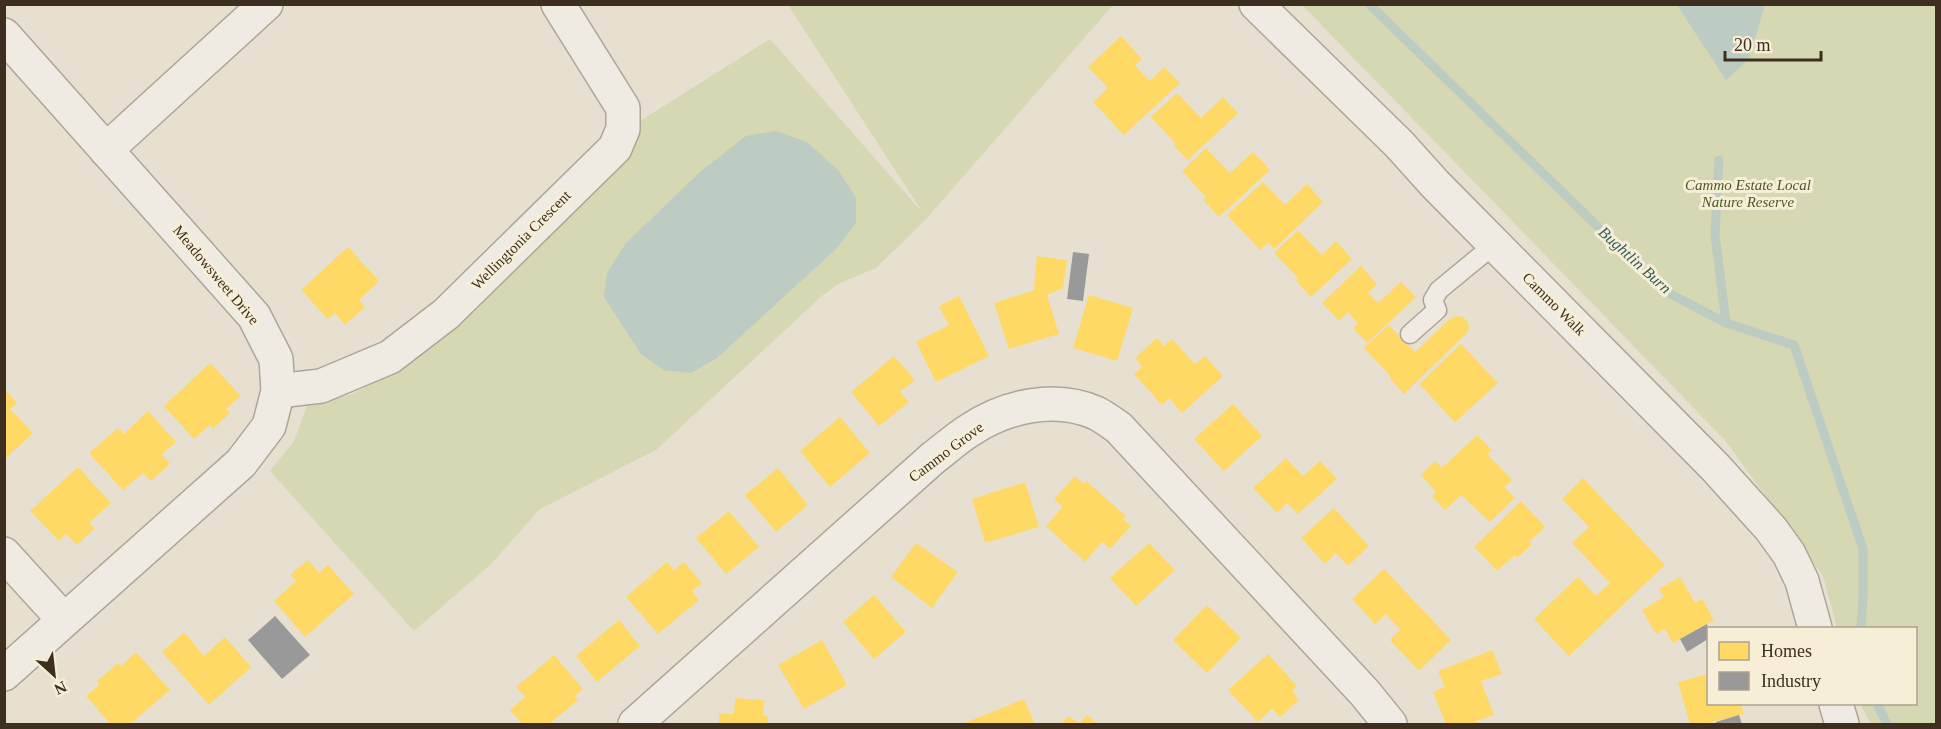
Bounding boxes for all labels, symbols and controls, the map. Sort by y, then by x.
scale bar [1725,24,1821,62]
text: 20 m [1734,35,1771,55]
park label: Cammo Estate Local Nature Reserve [1685,177,1811,210]
street label: Wellingtonia Crescent [468,187,574,293]
street label: Meadowsweet Drive [170,222,262,328]
water label: Bughtlin Burn [1595,223,1675,298]
street label: Cammo Walk [1519,269,1589,339]
street label: Cammo Grove [906,419,987,485]
legend [1707,627,1917,705]
text: Homes [1761,641,1812,661]
north arrow [24,645,84,705]
text: Industry [1761,671,1821,691]
text: N [51,678,70,698]

